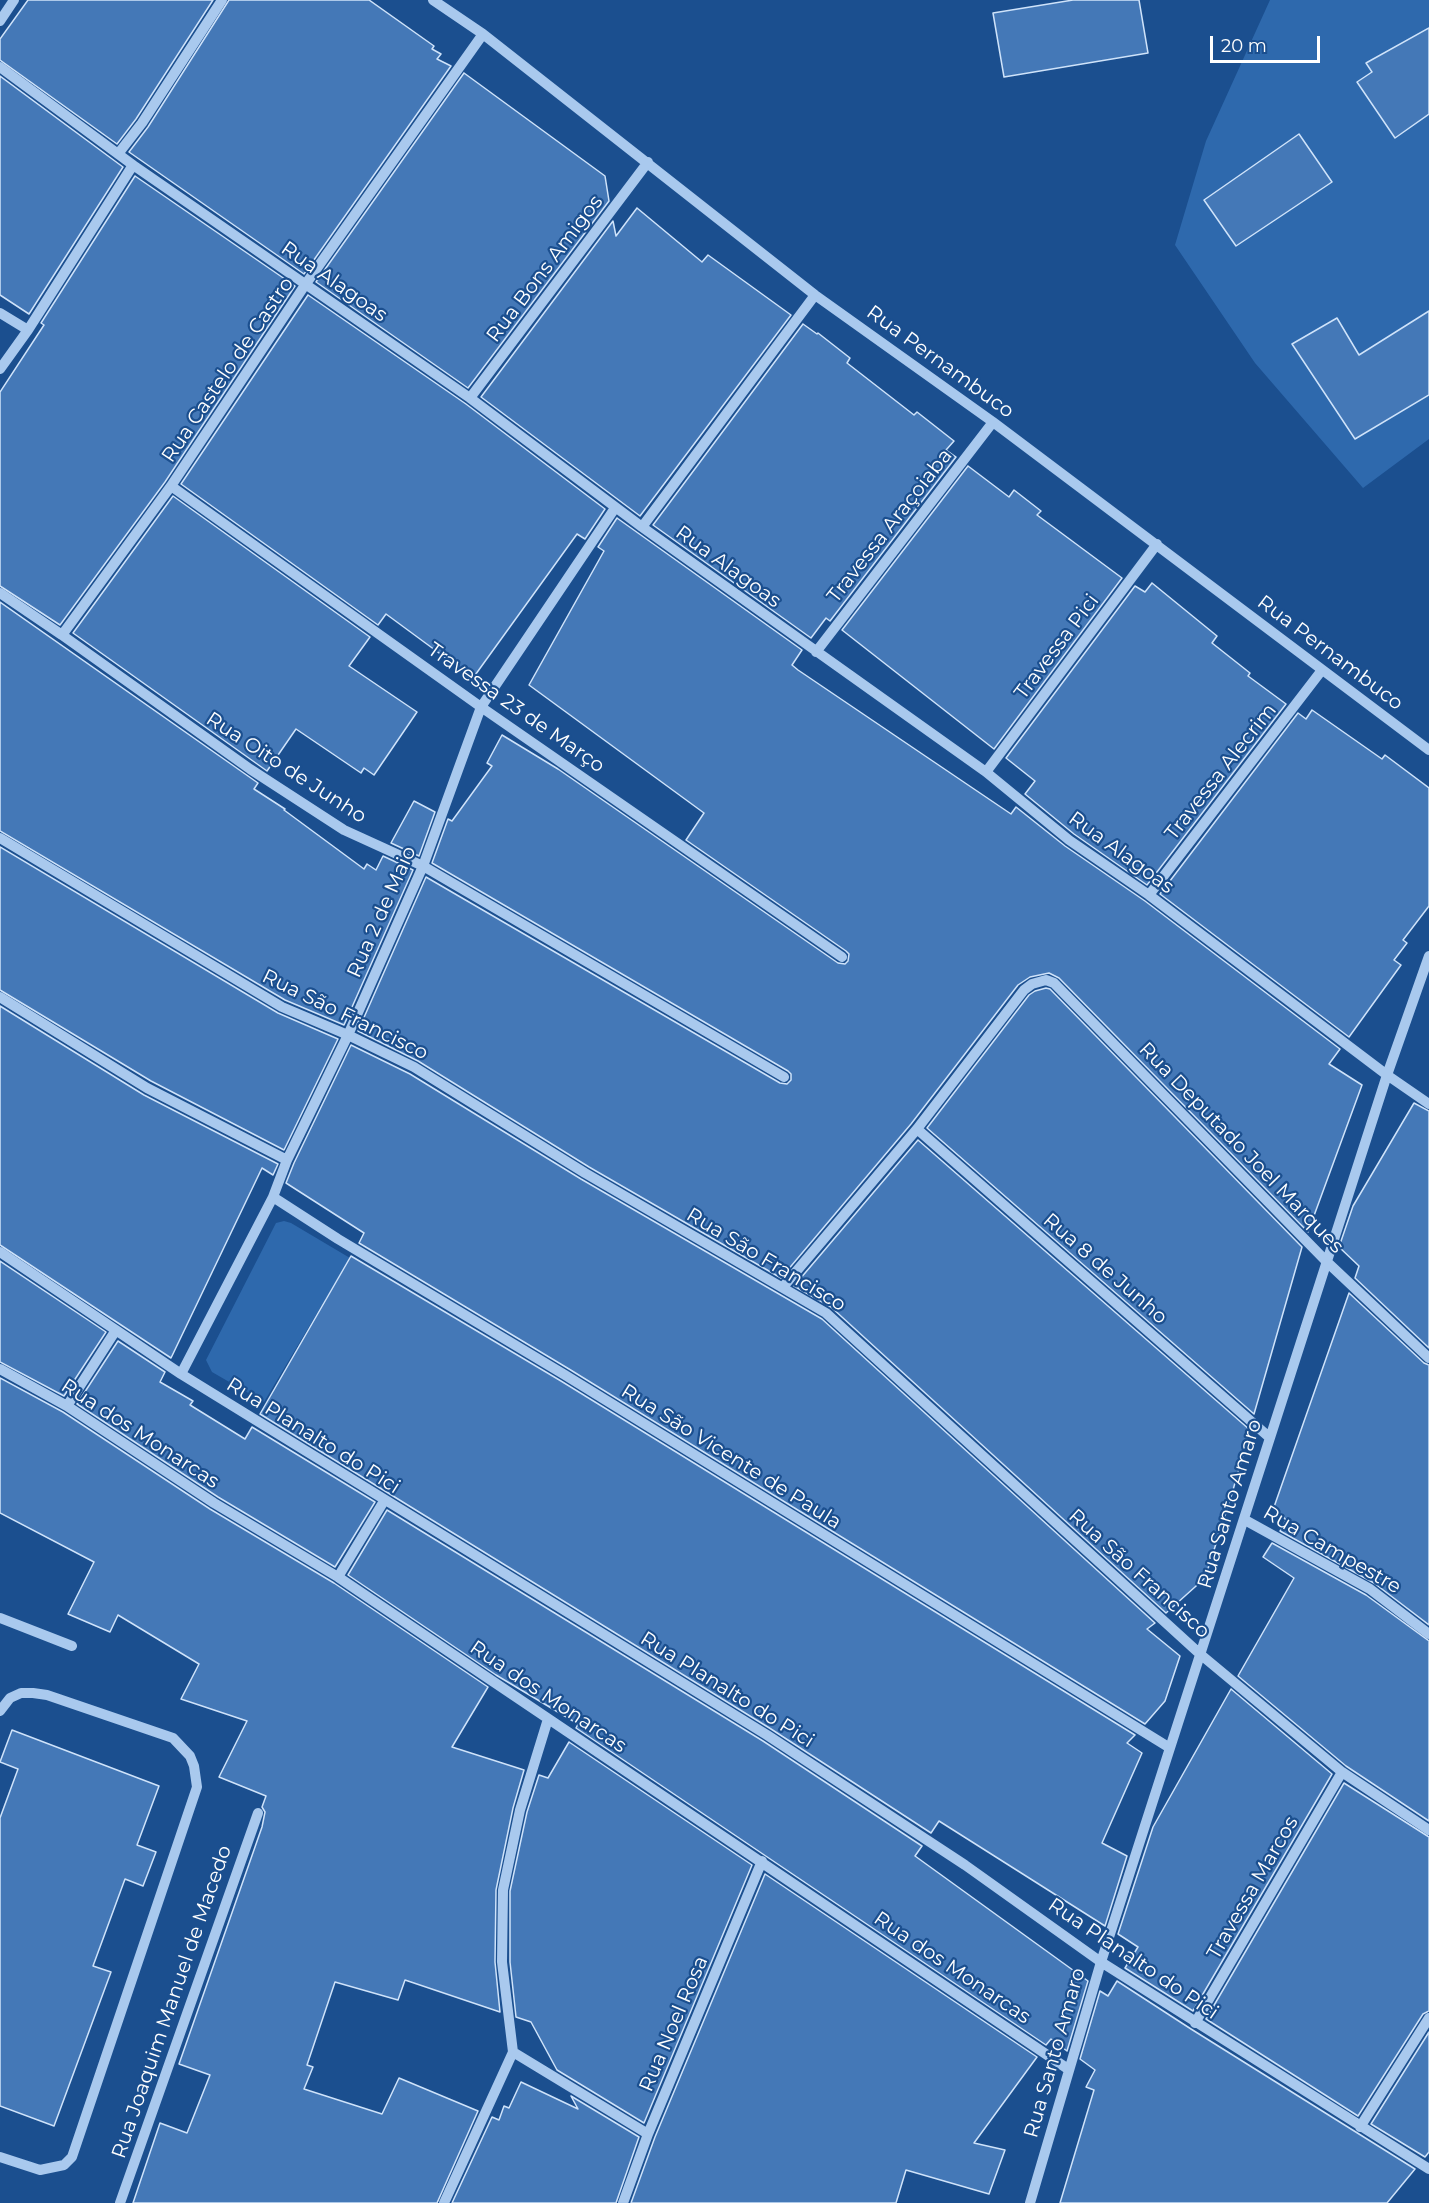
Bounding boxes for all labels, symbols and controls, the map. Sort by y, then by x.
scale bar [1213,24,1322,62]
text: 20 m [1221,35,1267,57]
street label: Rua Bons Amigos [482,191,608,347]
street label: Rua Alagoas [276,237,392,327]
street label: Rua Castelo de Castro [157,273,299,467]
street label: Rua Pernambuco [862,301,1018,423]
street label: Travessa Araçoiaba [822,444,958,608]
street label: Rua Alagoas [671,521,785,613]
street label: Travessa Pici [1010,590,1104,704]
street label: Rua Pernambuco [1252,590,1408,716]
street label: Travessa 23 de Março [423,638,609,778]
street label: Travessa Alecrim [1160,699,1282,845]
street label: Rua Oito de Junho [201,707,371,829]
street label: Rua Alagoas [1064,807,1178,899]
street label: Rua 2 de Maio [342,843,422,981]
street label: Rua São Francisco [258,964,432,1066]
street label: Rua Deputado Joel Marques [1134,1037,1348,1259]
street label: Rua São Francisco [682,1203,850,1317]
street label: Rua 8 de Junho [1038,1208,1172,1330]
street label: Rua Planalto do Pici [222,1373,404,1499]
street label: Rua dos Monarcas [56,1374,224,1494]
street label: Rua São Vicente de Paula [617,1379,845,1535]
street label: Rua Santo Amaro [1193,1416,1267,1592]
street label: Rua Campestre [1259,1501,1405,1599]
street label: Rua São Francisco [1063,1504,1215,1644]
street label: Rua Planalto do Pici [636,1627,818,1753]
street label: Rua dos Monarcas [465,1636,631,1758]
street label: Travessa Marcos [1202,1812,1304,1964]
street label: Rua Joaquim Manuel de Macedo [107,1842,237,2162]
street label: Rua Planalto do Pici [1043,1893,1223,2025]
street label: Rua dos Monarcas [869,1907,1035,2029]
street label: Rua Noel Rosa [635,1953,713,2095]
street label: Rua Santo Amaro [1019,1965,1091,2141]

